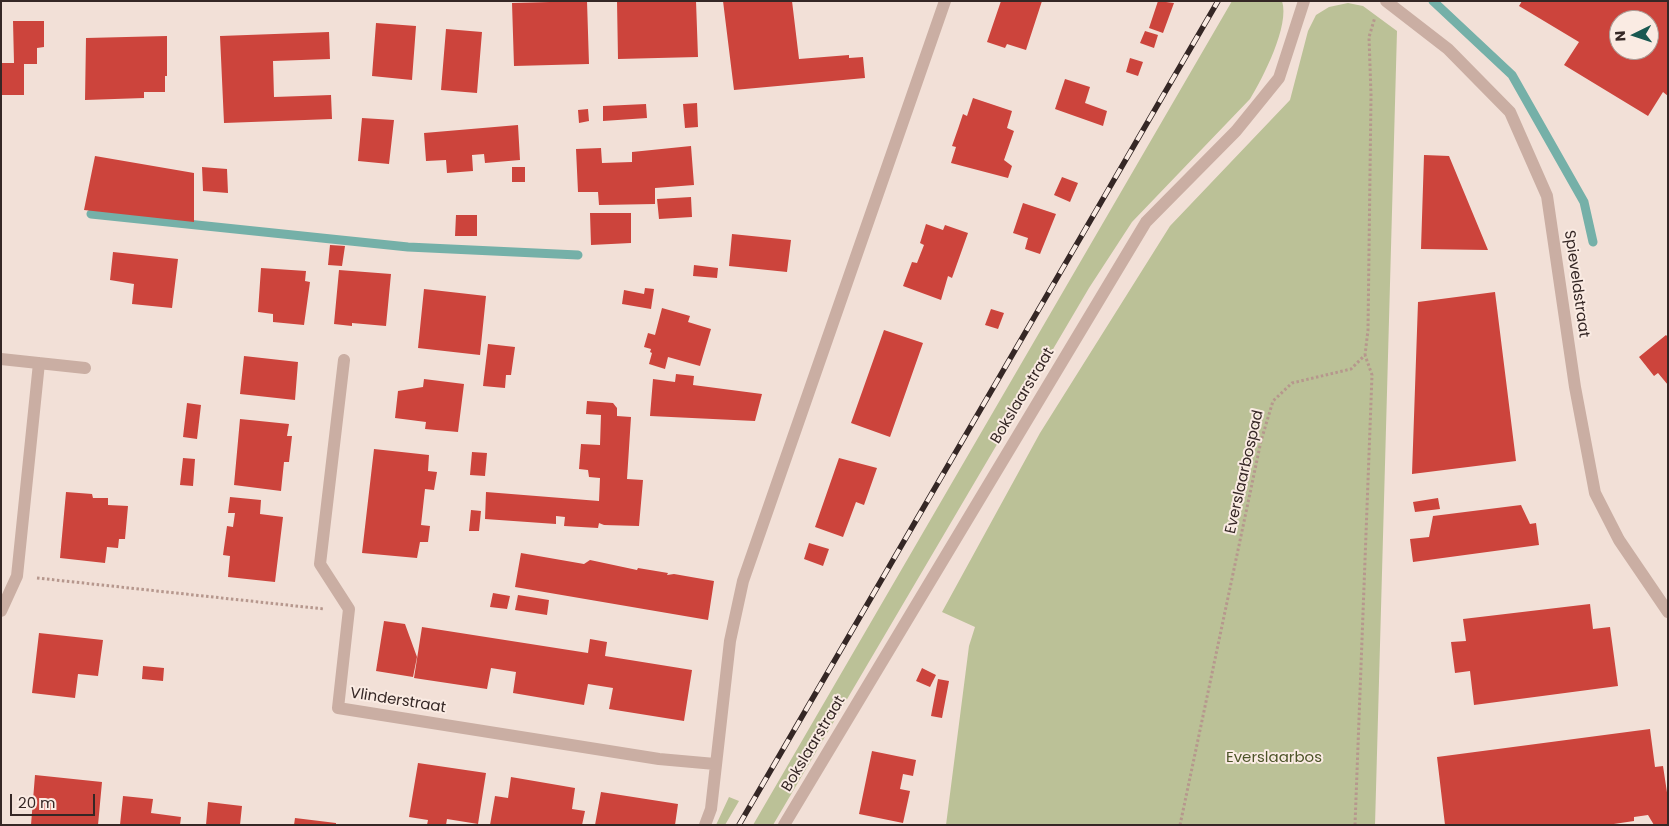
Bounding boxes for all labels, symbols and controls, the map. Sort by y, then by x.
north arrow [1609,10,1659,60]
text: N [1610,30,1630,42]
street label: Spieveldstraat [1560,229,1592,339]
street label: Bokslaarstraat [987,345,1059,447]
street label: Everslaarbospad [1222,408,1268,536]
street label: Vlinderstraat [349,685,447,717]
street label: Bokslaarstraat [778,693,850,795]
park label: Everslaarbos [1226,749,1322,767]
scale bar [12,784,98,816]
text: 20 m [18,792,56,813]

